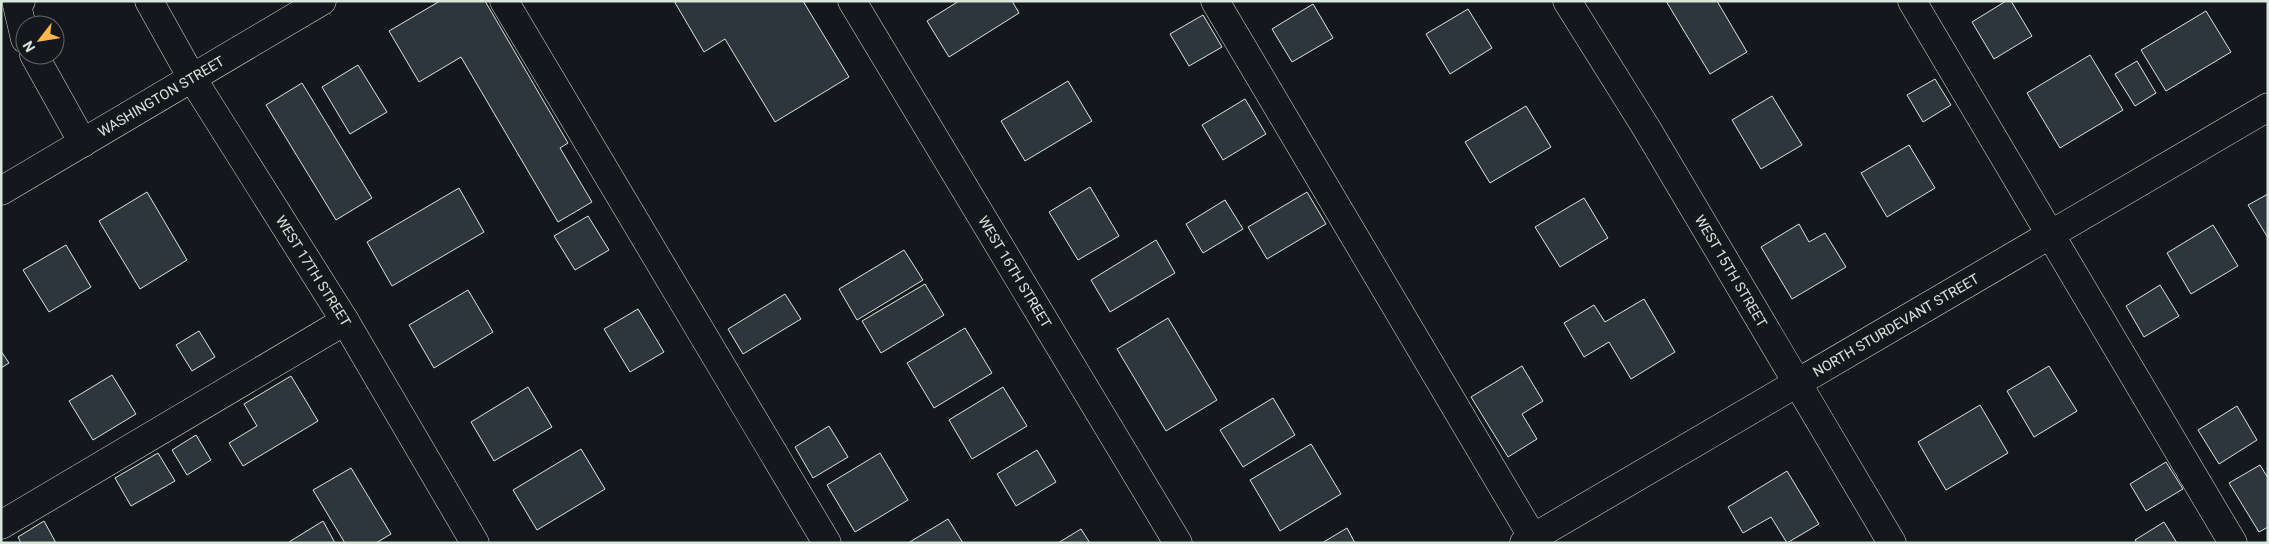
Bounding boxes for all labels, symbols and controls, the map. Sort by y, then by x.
north arrow [15,15,65,65]
text: N [19,38,38,55]
street label: WASHINGTON STREET [95,52,228,140]
street label: WEST 15TH STREET [1692,212,1771,331]
street label: WEST 17TH STREET [273,213,354,329]
street label: WEST 16TH STREET [975,213,1055,331]
street label: NORTH STURDEVANT STREET [1810,270,1982,380]

